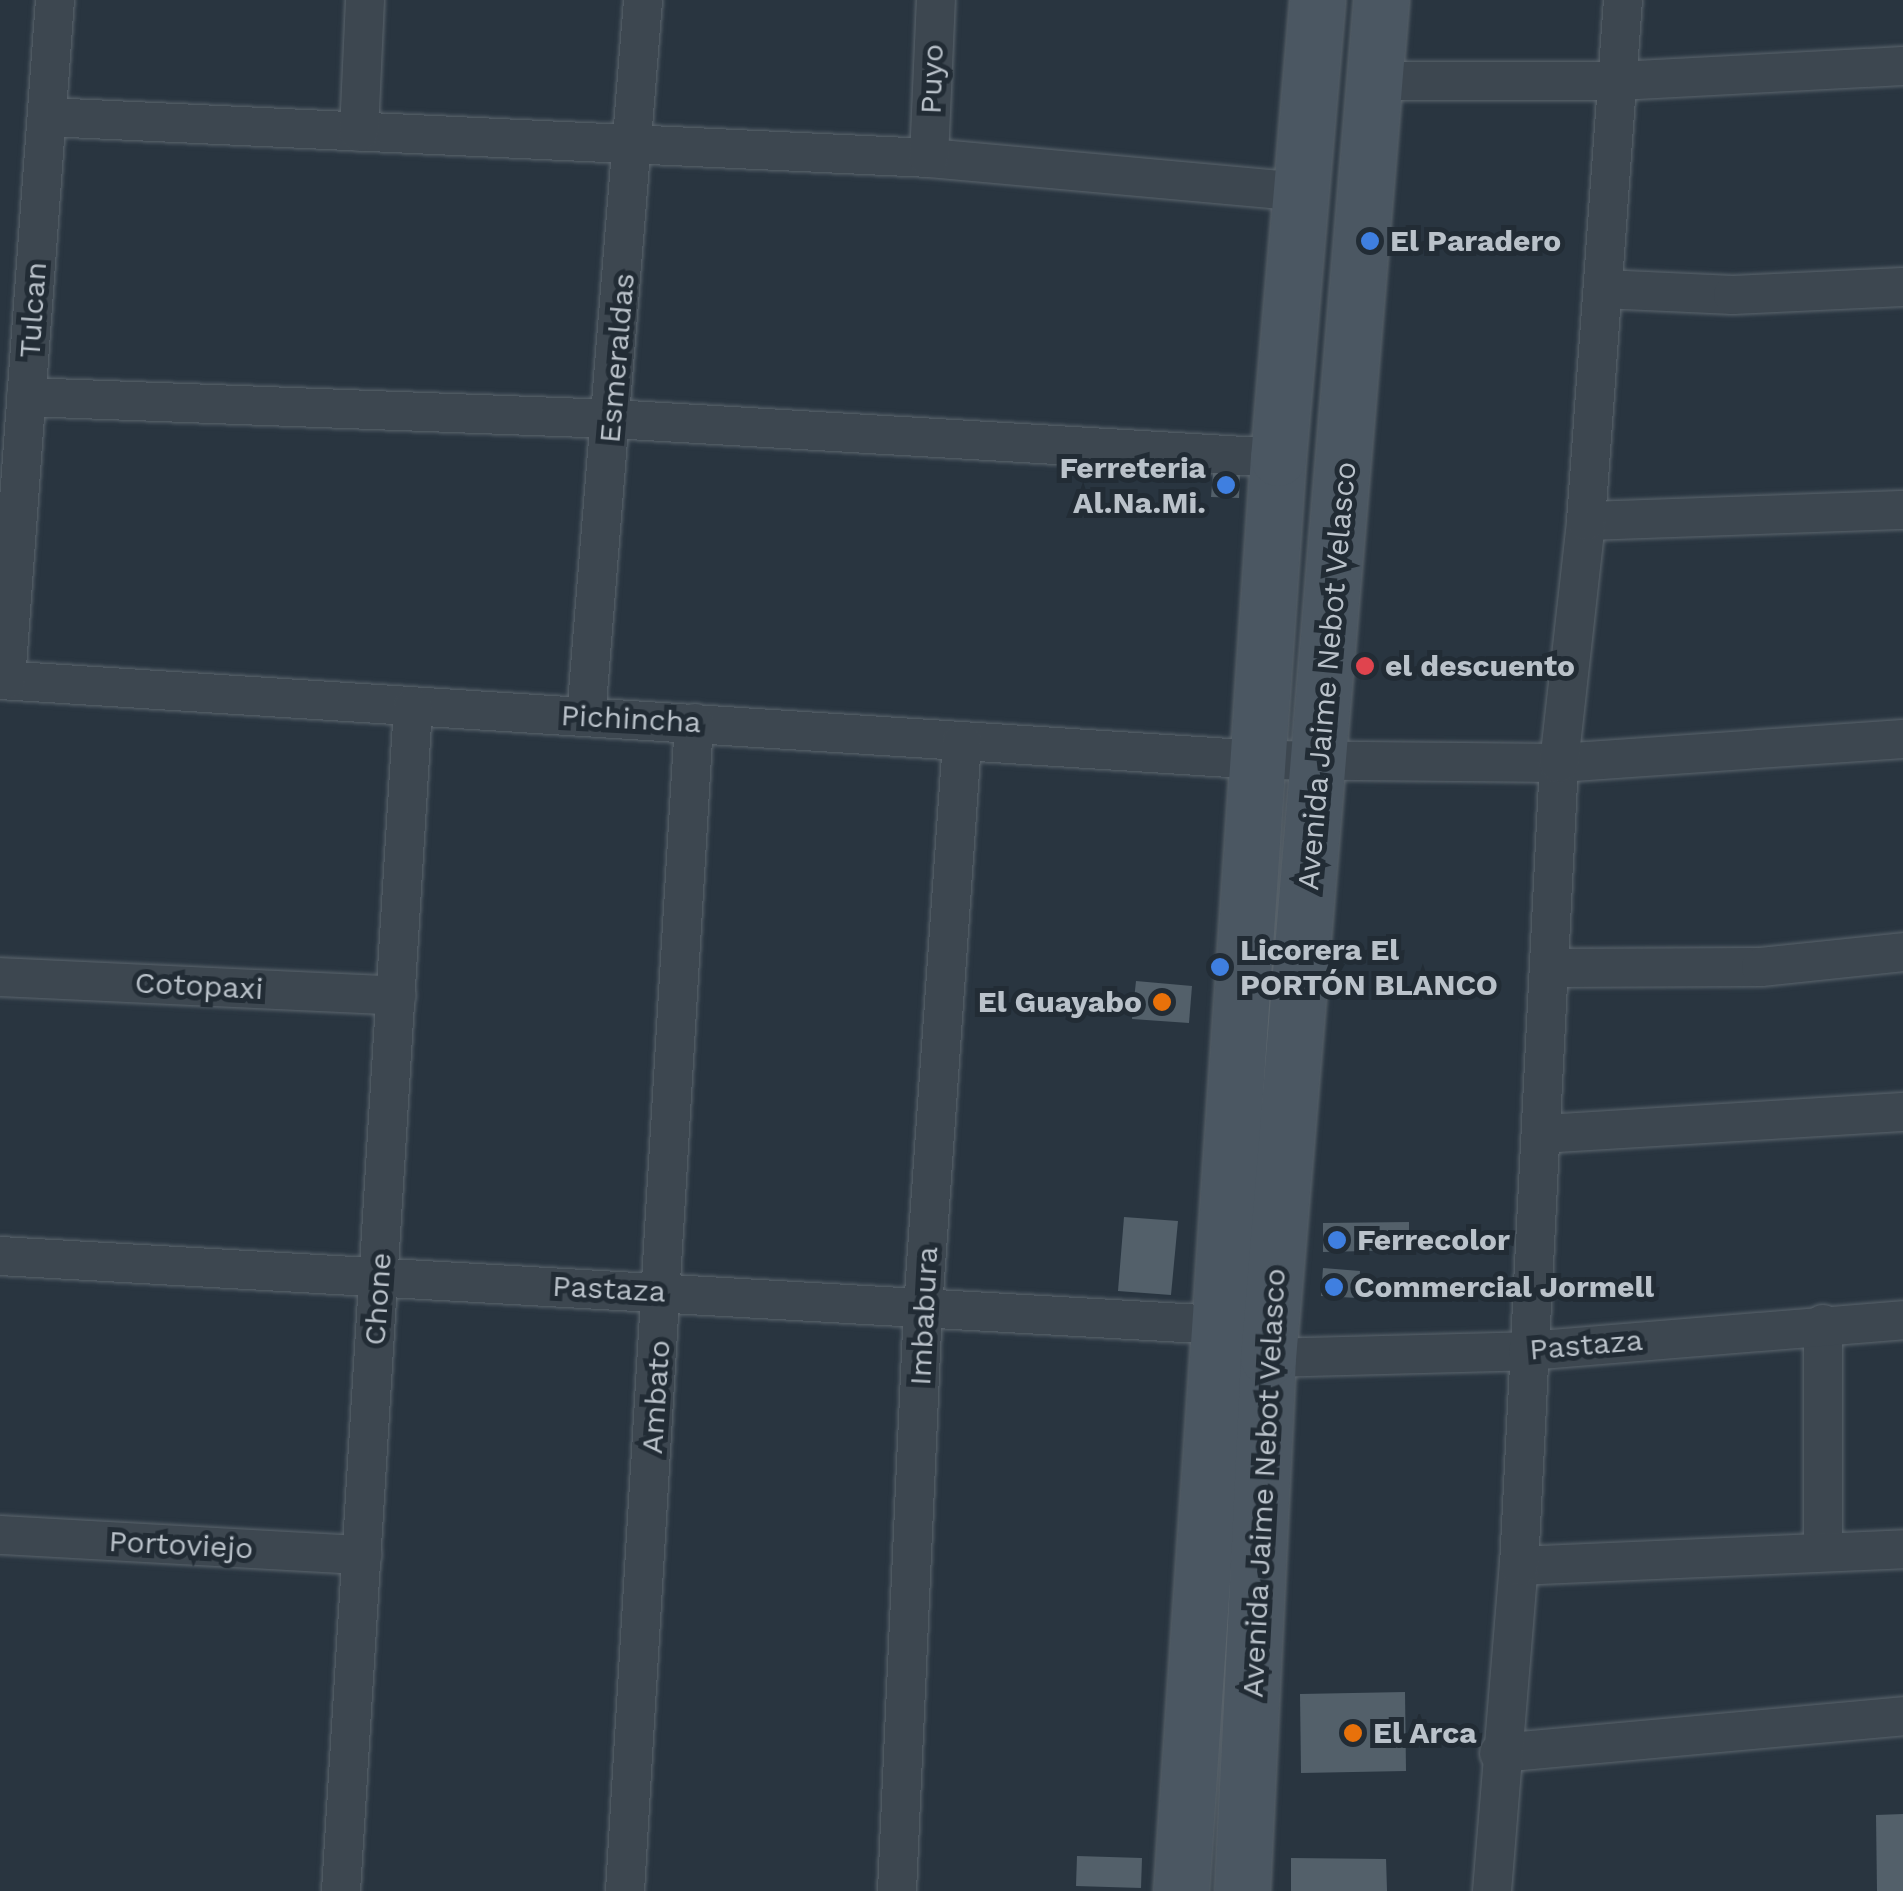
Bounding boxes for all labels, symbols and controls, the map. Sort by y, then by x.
street label: Puyo [913,43,951,115]
place label: El Paradero [1390,223,1562,259]
marker: El Paradero [1359,230,1381,252]
street label: Tulcan [12,261,54,359]
street label: Esmeraldas [592,272,642,444]
place label: Ferreteria Al.Na.Mi. [1059,450,1206,520]
street label: Avenida Jaime Nebot Velasco [1290,459,1364,893]
marker: Ferreteria Al.Na.Mi. [1215,474,1237,496]
place label: el descuento [1385,648,1575,684]
marker: el descuento [1354,655,1376,677]
street label: Pichincha [560,697,702,741]
place label: Licorera El PORTÓN BLANCO [1240,932,1498,1002]
marker: Licorera El PORTÓN BLANCO [1209,956,1231,978]
street label: Cotopaxi [134,965,264,1007]
place label: El Guayabo [977,984,1142,1020]
marker: El Guayabo [1151,991,1173,1013]
place label: Ferrecolor [1357,1222,1510,1258]
marker: Ferrecolor [1326,1229,1348,1251]
street label: Imbabura [902,1246,946,1386]
street label: Chone [357,1251,399,1347]
street label: Avenida Jaime Nebot Velasco [1235,1266,1293,1700]
street label: Pastaza [551,1268,667,1310]
place label: Commercial Jormell [1354,1269,1655,1305]
marker: Commercial Jormell [1323,1276,1345,1298]
street label: Pastaza [1528,1322,1644,1368]
street label: Ambato [634,1339,678,1455]
street label: Portoviejo [108,1523,254,1567]
place label: El Arca [1373,1715,1478,1751]
marker: El Arca [1342,1722,1364,1744]

